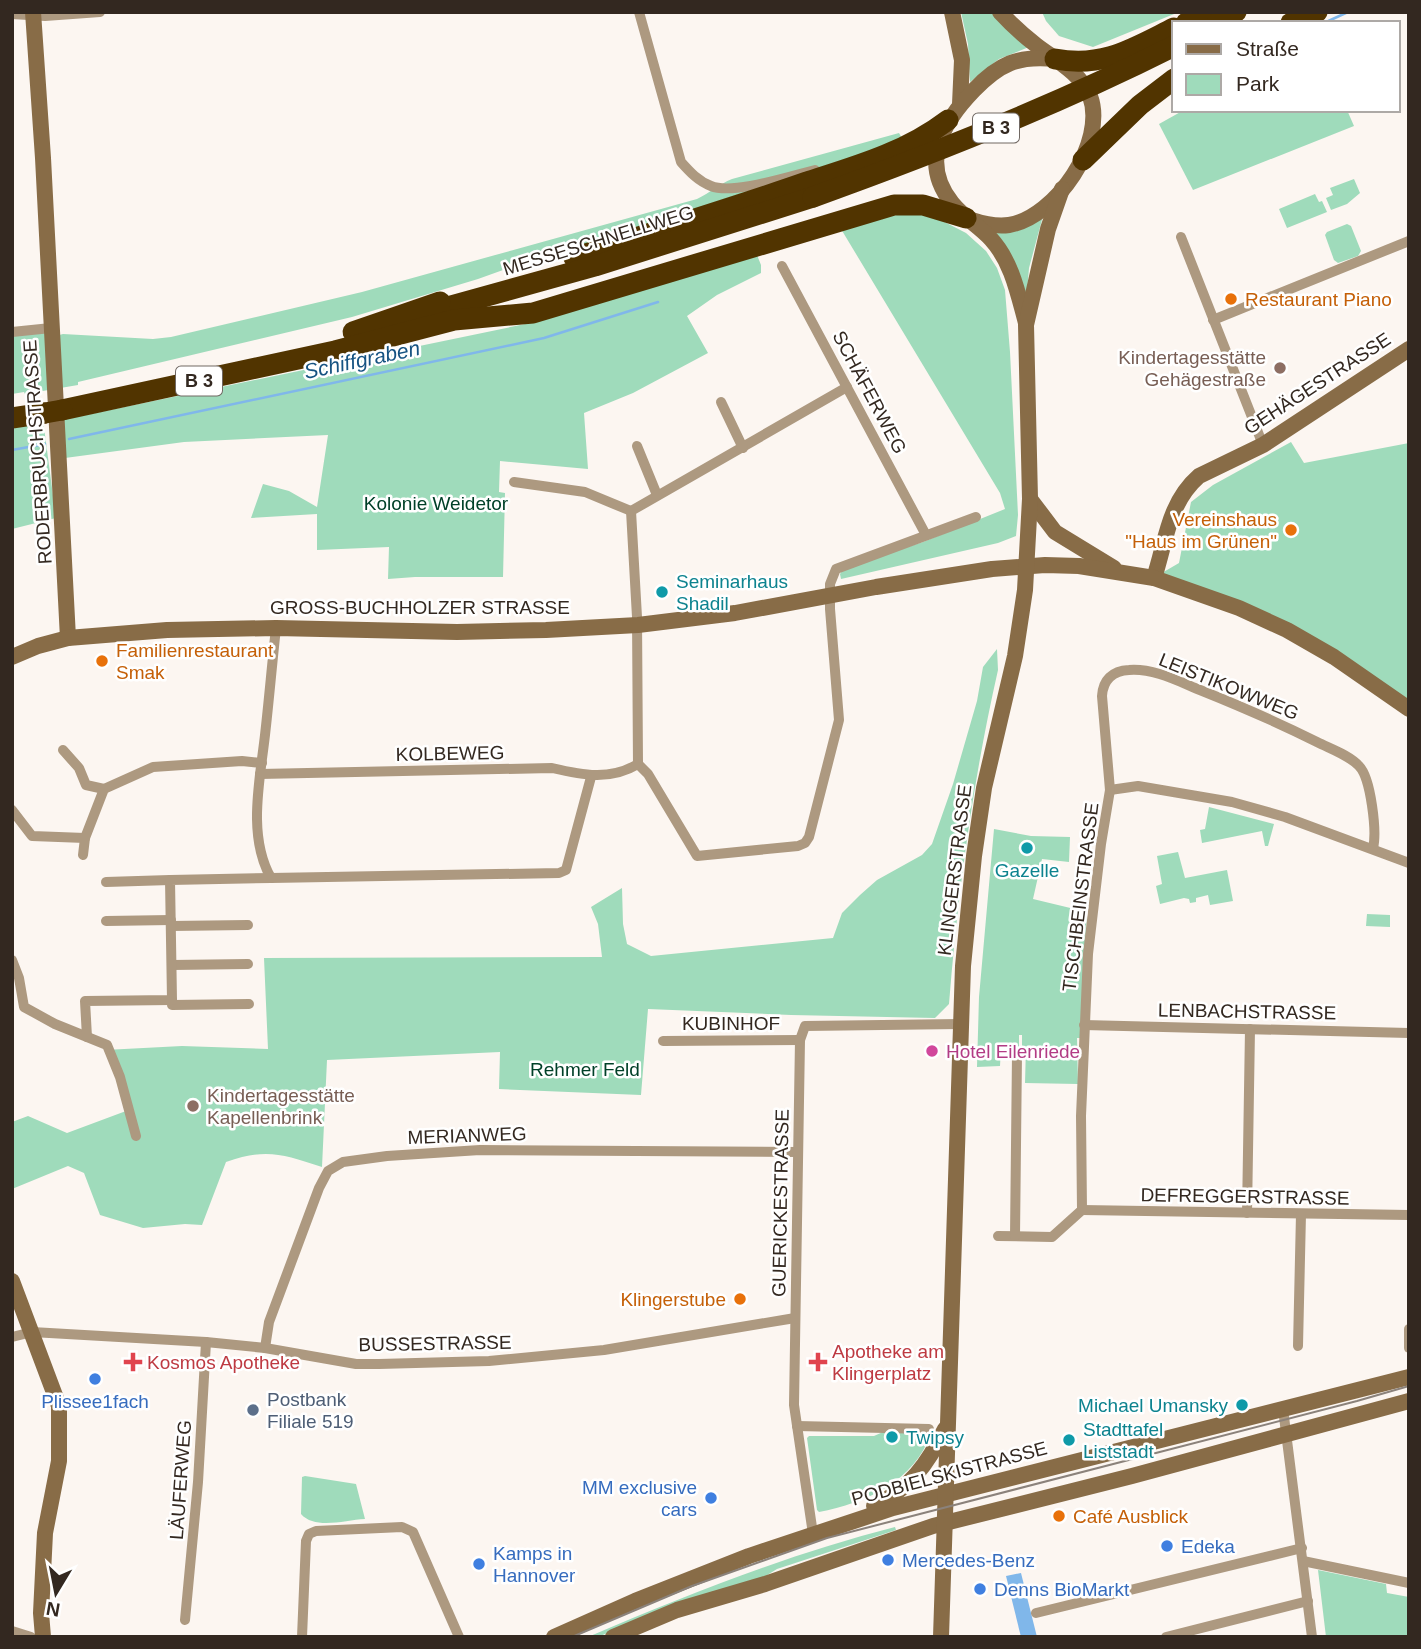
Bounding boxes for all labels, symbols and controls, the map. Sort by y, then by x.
legend [1172,21,1400,112]
text: Straße [1236,37,1299,60]
text: Park [1236,72,1280,95]
road number: B 3 [973,113,1019,142]
street label: MESSESCHNELLWEG [500,201,696,279]
place label: Restaurant Piano [1245,289,1392,310]
marker: Restaurant Piano [1223,291,1239,307]
street label: SCHÄFERWEG [828,327,911,457]
street label: GEHÄGESTRASSE [1240,328,1394,439]
water label: Schiffgraben [302,336,422,383]
street label: RODERBRUCHSTRASSE [19,339,56,565]
place label: Kindertagesstätte Gehägestraße [1118,347,1266,390]
marker: Kindertagesstätte Gehägestraße [1272,360,1288,376]
road number: B 3 [176,366,222,396]
park label: Kolonie Weidetor [364,493,509,514]
place label: Vereinshaus "Haus im Grünen" [1125,509,1277,552]
marker: Vereinshaus "Haus im Grünen" [1283,522,1299,538]
place label: Seminarhaus Shadil [676,571,788,614]
marker: Seminarhaus Shadil [654,584,670,600]
street label: GROSS-BUCHHOLZER STRASSE [270,597,570,618]
place label: Familienrestaurant Smak [116,640,274,683]
street label: LEISTIKOWWEG [1156,649,1302,724]
marker: Familienrestaurant Smak [94,653,110,669]
street label: KOLBEWEG [395,742,505,765]
street label: KLINGERSTRASSE [934,783,975,957]
street label: TISCHBEINSTRASSE [1058,801,1102,993]
marker: Gazelle [1019,840,1035,856]
place label: Gazelle [995,860,1059,881]
street label: LENBACHSTRASSE [1158,999,1336,1024]
street label: KUBINHOF [682,1013,780,1034]
place label: Hotel Eilenriede [946,1041,1080,1062]
marker: Hotel Eilenriede [924,1043,940,1059]
park label: Rehmer Feld [530,1059,640,1080]
place label: Kindertagesstätte Kapellenbrink [207,1085,355,1128]
marker: Kindertagesstätte Kapellenbrink [185,1098,201,1114]
street label: GUERICKESTRASSE [768,1109,793,1297]
street label: MERIANWEG [407,1123,527,1148]
street label: DEFREGGERSTRASSE [1140,1184,1350,1209]
place label: Klingerstube [620,1289,726,1310]
marker: Klingerstube [732,1291,748,1307]
street label: BUSSESTRASSE [358,1332,512,1355]
place label: Apotheke am Klingerplatz [832,1341,944,1384]
place label: Kosmos Apotheke [147,1352,300,1373]
marker: Kosmos Apotheke [125,1354,141,1370]
marker: Apotheke am Klingerplatz [810,1354,826,1370]
marker: Plissee1fach [87,1371,103,1387]
place label: Postbank Filiale 519 [267,1389,354,1432]
place label: Plissee1fach [41,1391,149,1412]
place label: Michael Umansky [1078,1395,1228,1416]
marker: Michael Umansky [1234,1397,1250,1413]
marker: Postbank Filiale 519 [245,1402,261,1418]
street label: LÄUFERWEG [166,1419,195,1541]
place label: Stadttafel Liststadt [1083,1419,1163,1462]
place label: Twipsy [906,1427,965,1448]
marker: Twipsy [884,1429,900,1445]
marker: Stadttafel Liststadt [1061,1432,1077,1448]
street label: PODBIELSKISTRASSE [849,1437,1049,1510]
place label: MM exclusive cars [582,1477,697,1520]
marker: MM exclusive cars [703,1490,719,1506]
place label: Café Ausblick [1073,1506,1189,1527]
marker: Café Ausblick [1051,1508,1067,1524]
place label: Edeka [1181,1536,1235,1557]
marker: Edeka [1159,1538,1175,1554]
place label: Kamps in Hannover [493,1543,576,1586]
place label: Mercedes-Benz [902,1550,1035,1571]
marker: Mercedes-Benz [880,1552,896,1568]
marker: Kamps in Hannover [471,1556,487,1572]
north arrow [21,1558,91,1628]
place label: Denns BioMarkt [994,1579,1130,1600]
marker: Denns BioMarkt [972,1581,988,1597]
text: N [45,1598,62,1621]

